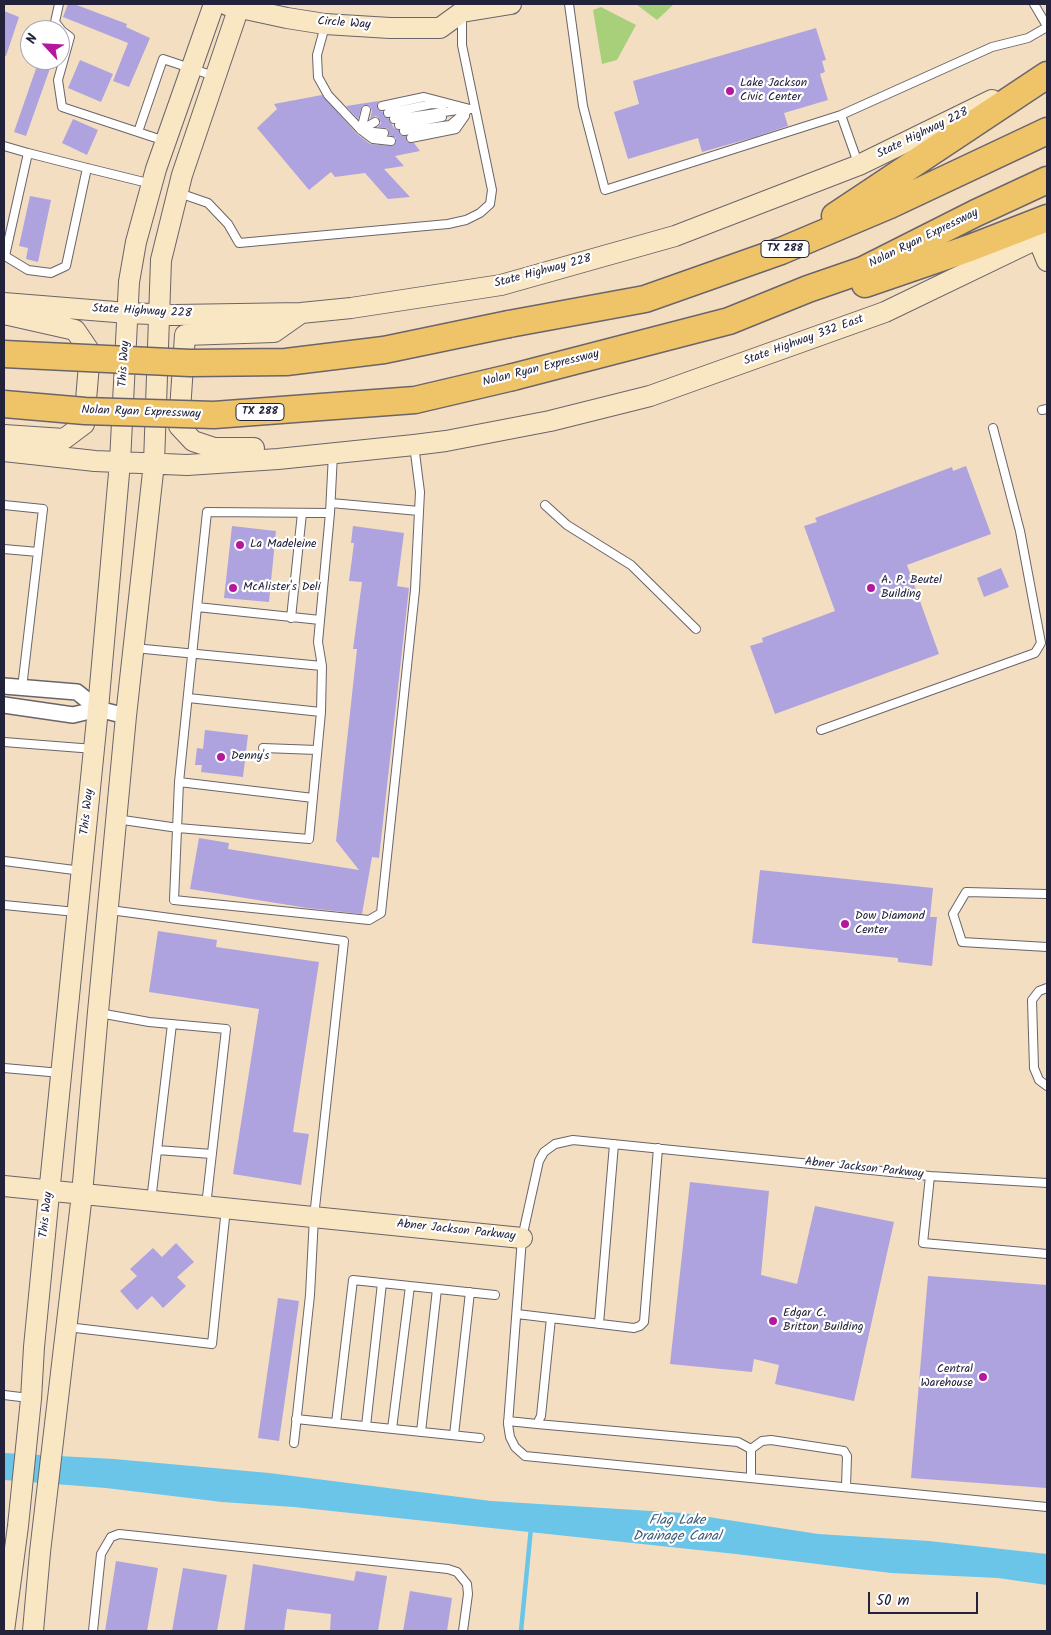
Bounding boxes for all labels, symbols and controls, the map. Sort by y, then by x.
street label: Circle Way [317,15,371,33]
north arrow [20,20,70,70]
text: N [20,30,44,48]
place label: Lake Jackson Civic Center [740,77,807,105]
marker: Lake Jackson Civic Center [724,85,736,97]
street label: State Highway 228 [875,106,971,162]
street label: Nolan Ryan Expressway [867,206,981,272]
road number: TX 288 [761,240,809,258]
street label: State Highway 228 [493,252,593,292]
street label: State Highway 228 [92,302,192,322]
street label: State Highway 332 East [742,313,866,369]
street label: This Way [117,341,133,387]
street label: Nolan Ryan Expressway [481,348,601,390]
street label: Nolan Ryan Expressway [81,404,201,422]
road number: TX 288 [236,404,284,421]
place label: La Madeleine [250,538,316,552]
marker: La Madeleine [234,539,246,551]
place label: A. P. Beutel Building [881,574,942,602]
place label: McAlister's Deli [243,581,321,595]
marker: McAlister's Deli [227,582,239,594]
marker: A. P. Beutel Building [865,582,877,594]
place label: Denny's [231,750,269,764]
marker: Denny's [215,751,227,763]
street label: This Way [78,788,98,836]
place label: Dow Diamond Center [855,910,925,938]
marker: Dow Diamond Center [839,918,851,930]
street label: Abner Jackson Parkway [804,1156,924,1182]
street label: This Way [37,1191,57,1239]
street label: Abner Jackson Parkway [396,1218,516,1244]
place label: Edgar C. Britton Building [783,1307,864,1335]
marker: Edgar C. Britton Building [767,1315,779,1327]
place label: Central Warehouse [920,1363,973,1391]
marker: Central Warehouse [977,1371,989,1383]
water label: Flag Lake Drainage Canal [633,1514,721,1546]
scale bar [871,1582,981,1614]
text: 50 m [876,1589,910,1613]

